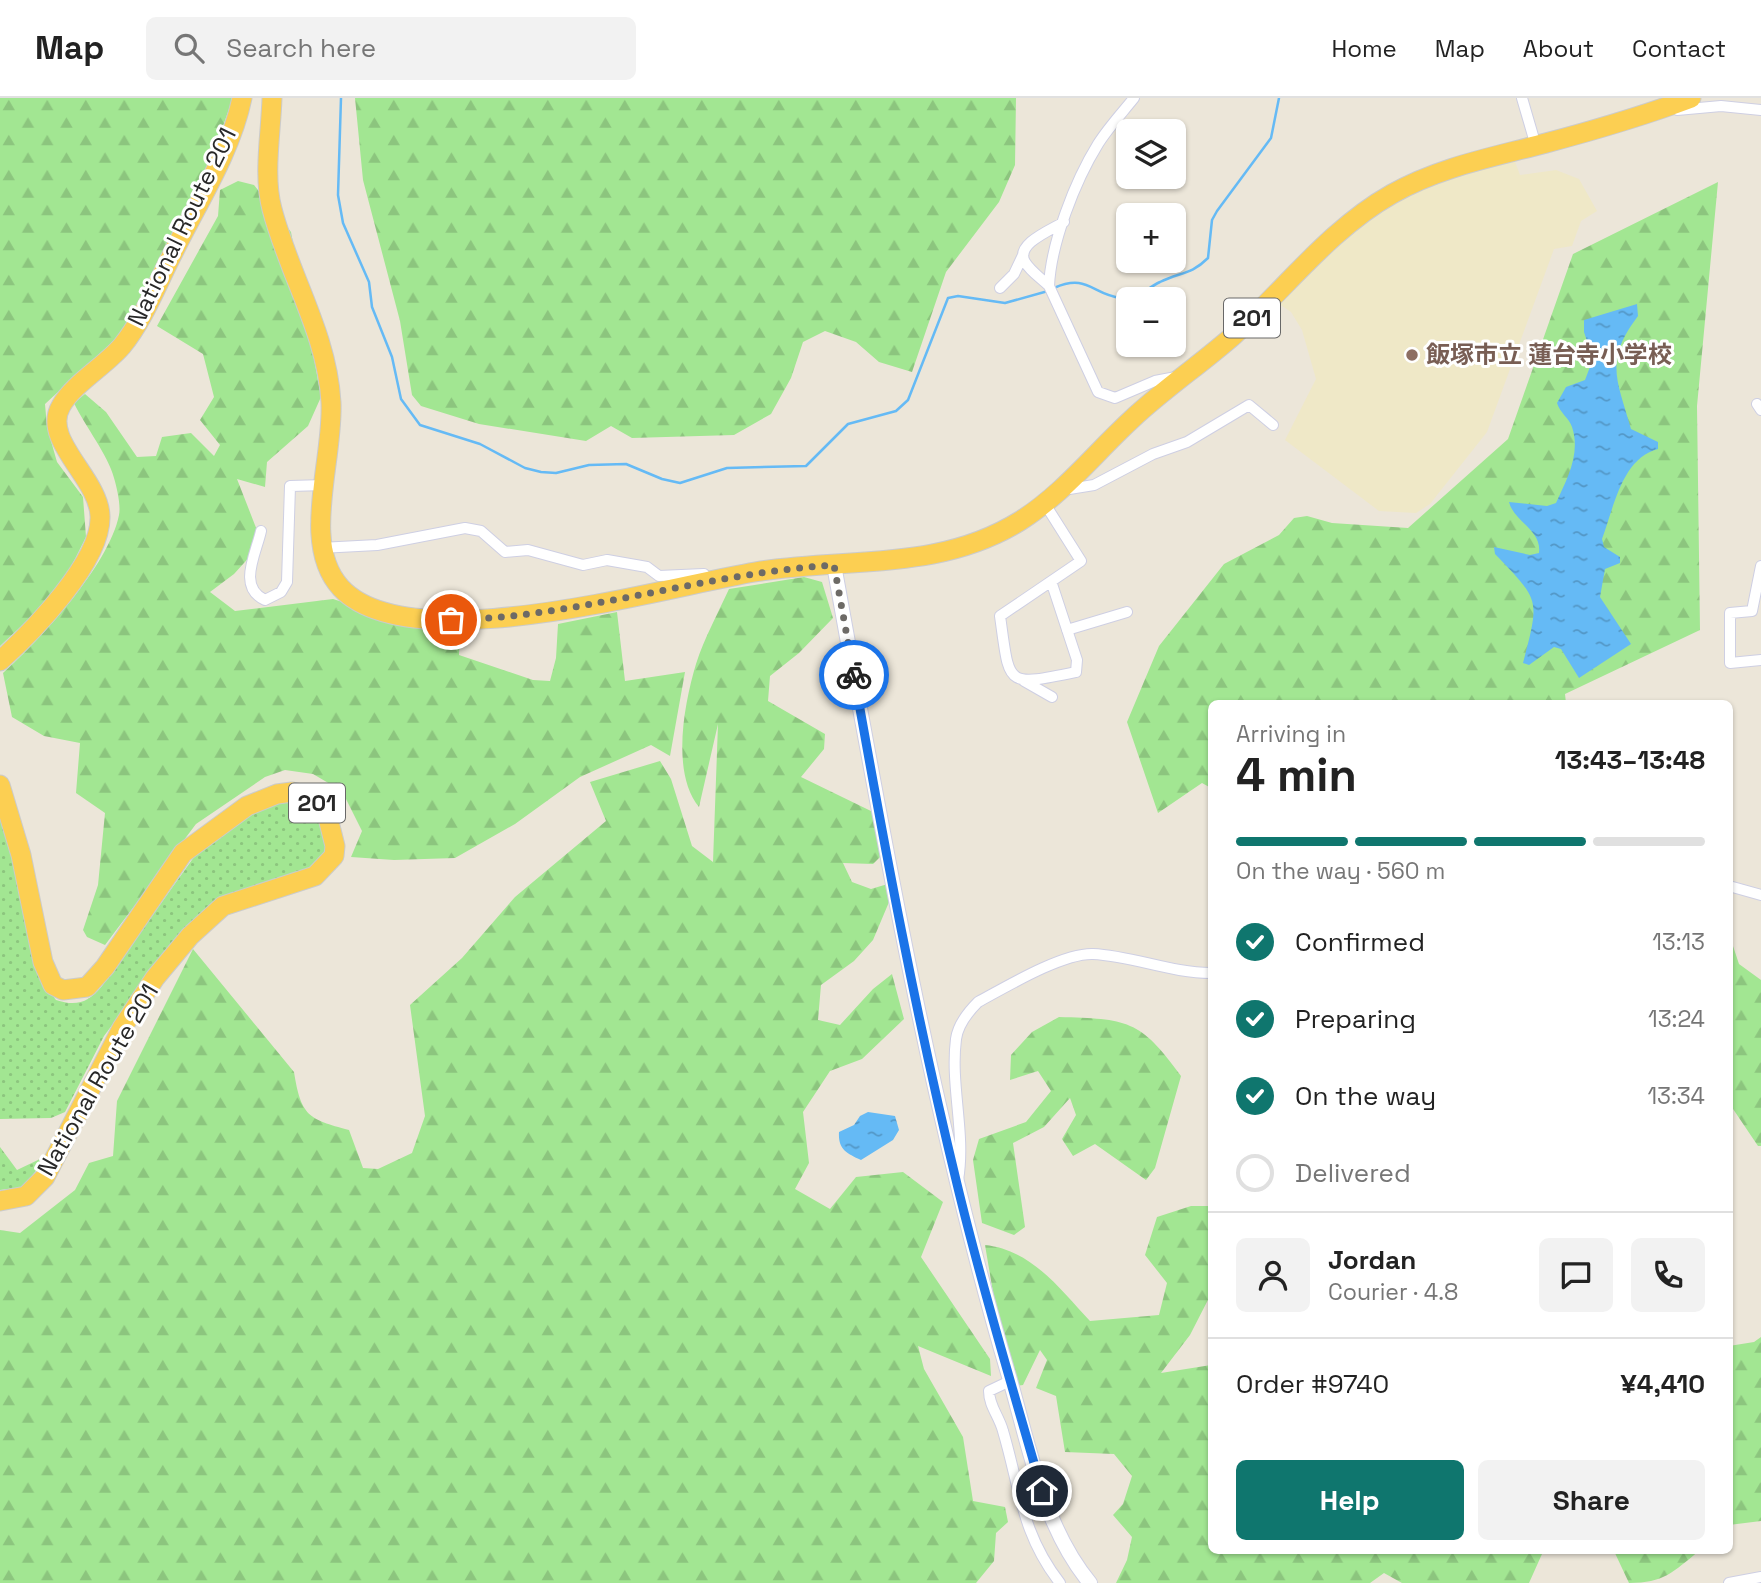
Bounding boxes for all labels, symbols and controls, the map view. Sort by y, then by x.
search box [146,17,636,80]
text: Map [35,27,104,69]
icon: search [170,29,208,67]
text: Search here [226,31,376,65]
text: Home [1331,33,1397,64]
text: Map [1435,33,1485,64]
text: About [1523,33,1594,64]
text: Contact [1632,33,1726,64]
map controls [1116,119,1186,357]
button: layers [1116,119,1186,189]
street label: National Route 201 [120,123,243,331]
button: + [1116,203,1186,273]
button: − [1116,287,1186,357]
road number: 201 [1224,298,1280,338]
place label: 飯塚市立 蓮台寺小学校 [1426,339,1672,370]
marker: 飯塚市立 蓮台寺小学校 [1404,347,1420,363]
pin [421,590,481,650]
icon: bag [432,601,470,639]
courier [819,640,889,710]
icon: bike [835,656,873,694]
text: Arriving in [1236,719,1346,749]
text: 13:43–13:48 [1555,743,1705,777]
text: 4 min [1236,746,1357,804]
road number: 201 [289,783,345,822]
text: On the way · 560 m [1236,856,1445,886]
icon: check [1236,923,1274,961]
text: Confirmed [1295,925,1425,959]
text: 13:13 [1652,927,1705,957]
street label: National Route 201 [30,978,165,1181]
icon: check [1236,1000,1274,1038]
text: Preparing [1295,1002,1416,1036]
text: 13:24 [1648,1004,1705,1034]
icon: check [1236,1077,1274,1115]
text: On the way [1295,1079,1436,1113]
text: 13:34 [1647,1081,1705,1111]
text: Delivered [1295,1156,1411,1190]
button: person [1236,1238,1310,1312]
button: chat [1539,1238,1613,1312]
button: phone [1631,1238,1705,1312]
text: Jordan [1328,1243,1416,1277]
text: Courier · 4.8 [1328,1277,1458,1307]
text: Order #9740 [1236,1367,1389,1401]
text: ¥4,410 [1621,1367,1705,1401]
button: Help [1236,1460,1464,1540]
button: Share [1478,1460,1705,1540]
pin [1012,1461,1072,1521]
icon: home [1023,1472,1061,1510]

